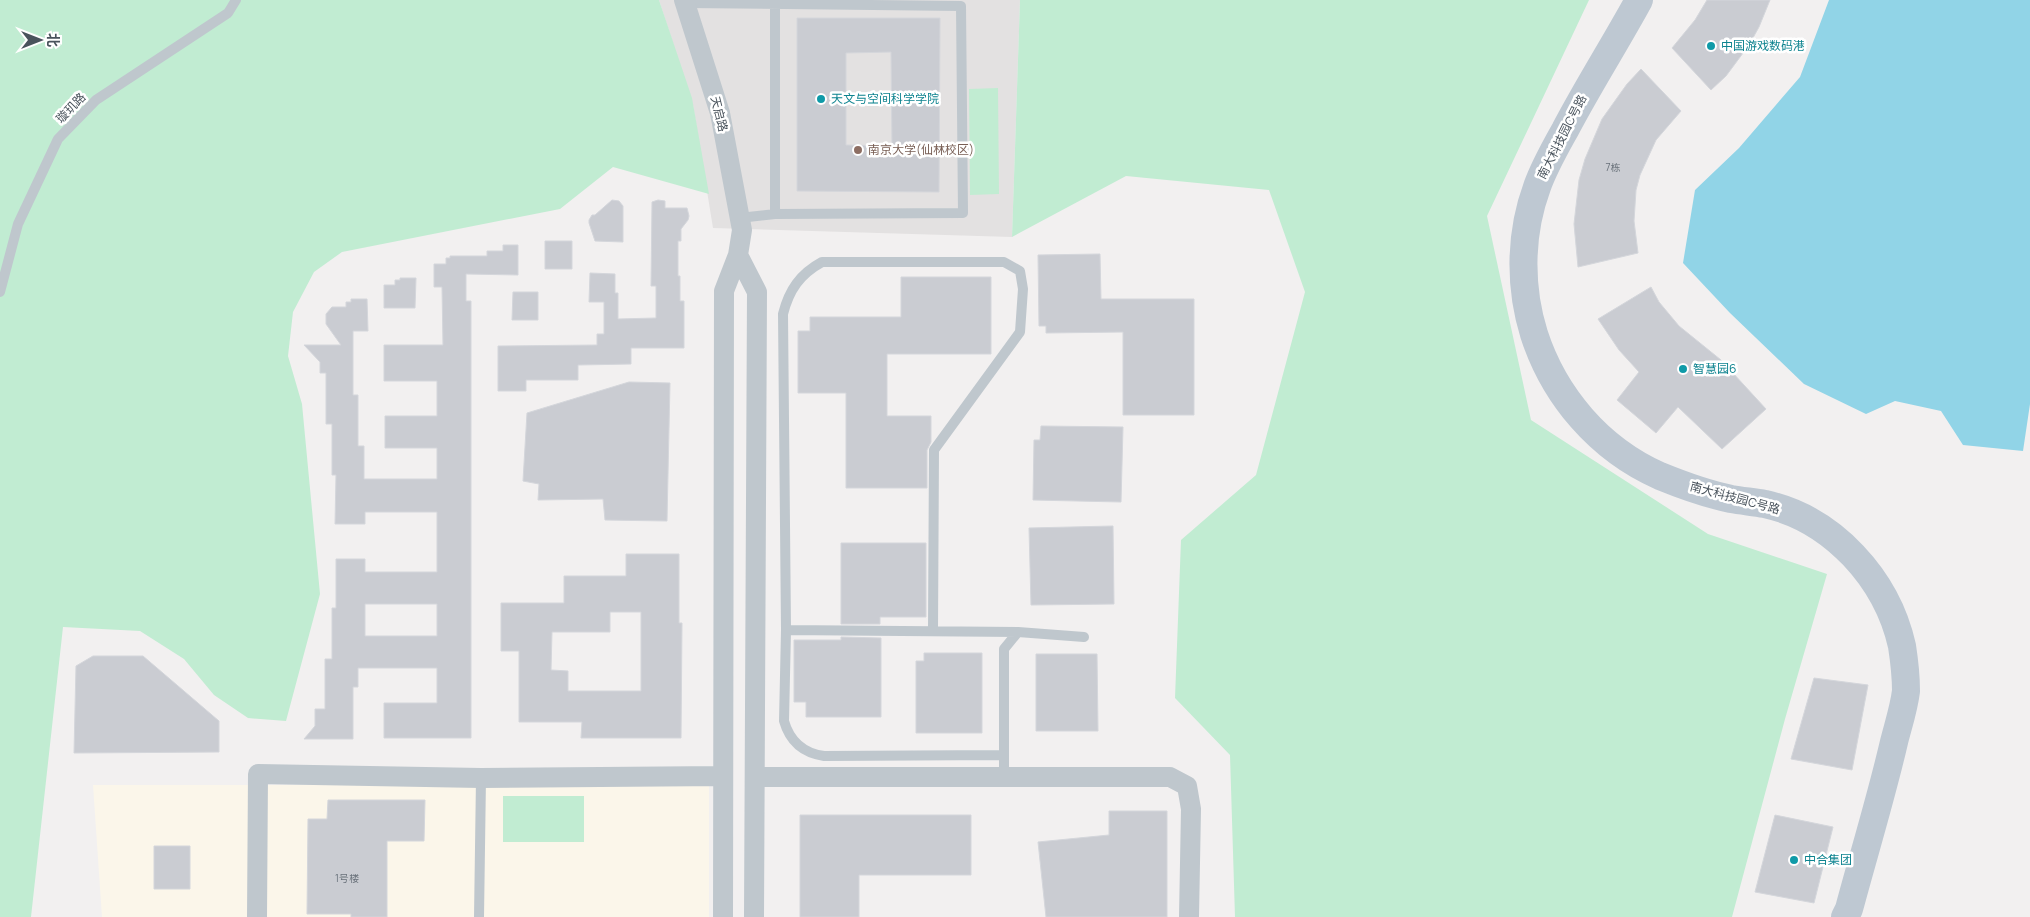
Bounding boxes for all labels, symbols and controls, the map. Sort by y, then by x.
north arrow [15,15,65,65]
text: 北 [44,33,63,47]
place label: 中国游戏数码港 [1721,37,1805,54]
marker: 中国游戏数码港 [1705,40,1717,52]
street label: 璇玑路 [52,89,89,127]
place label: 天文与空间科学学院 [831,90,939,107]
street label: 南大科技园C号路 [1533,92,1590,182]
marker: 天文与空间科学学院 [815,93,827,105]
street label: 天启路 [707,94,732,133]
place label: 南京大学(仙林校区) [868,141,974,158]
marker: 南京大学(仙林校区) [852,144,864,156]
house number: 7栋 [1605,160,1621,174]
place label: 智慧园6 [1693,360,1736,377]
marker: 智慧园6 [1677,363,1689,375]
street label: 南大科技园C号路 [1688,477,1782,518]
place label: 中合集团 [1804,851,1852,868]
marker: 中合集团 [1788,854,1800,866]
house number: 1号楼 [335,871,359,885]

